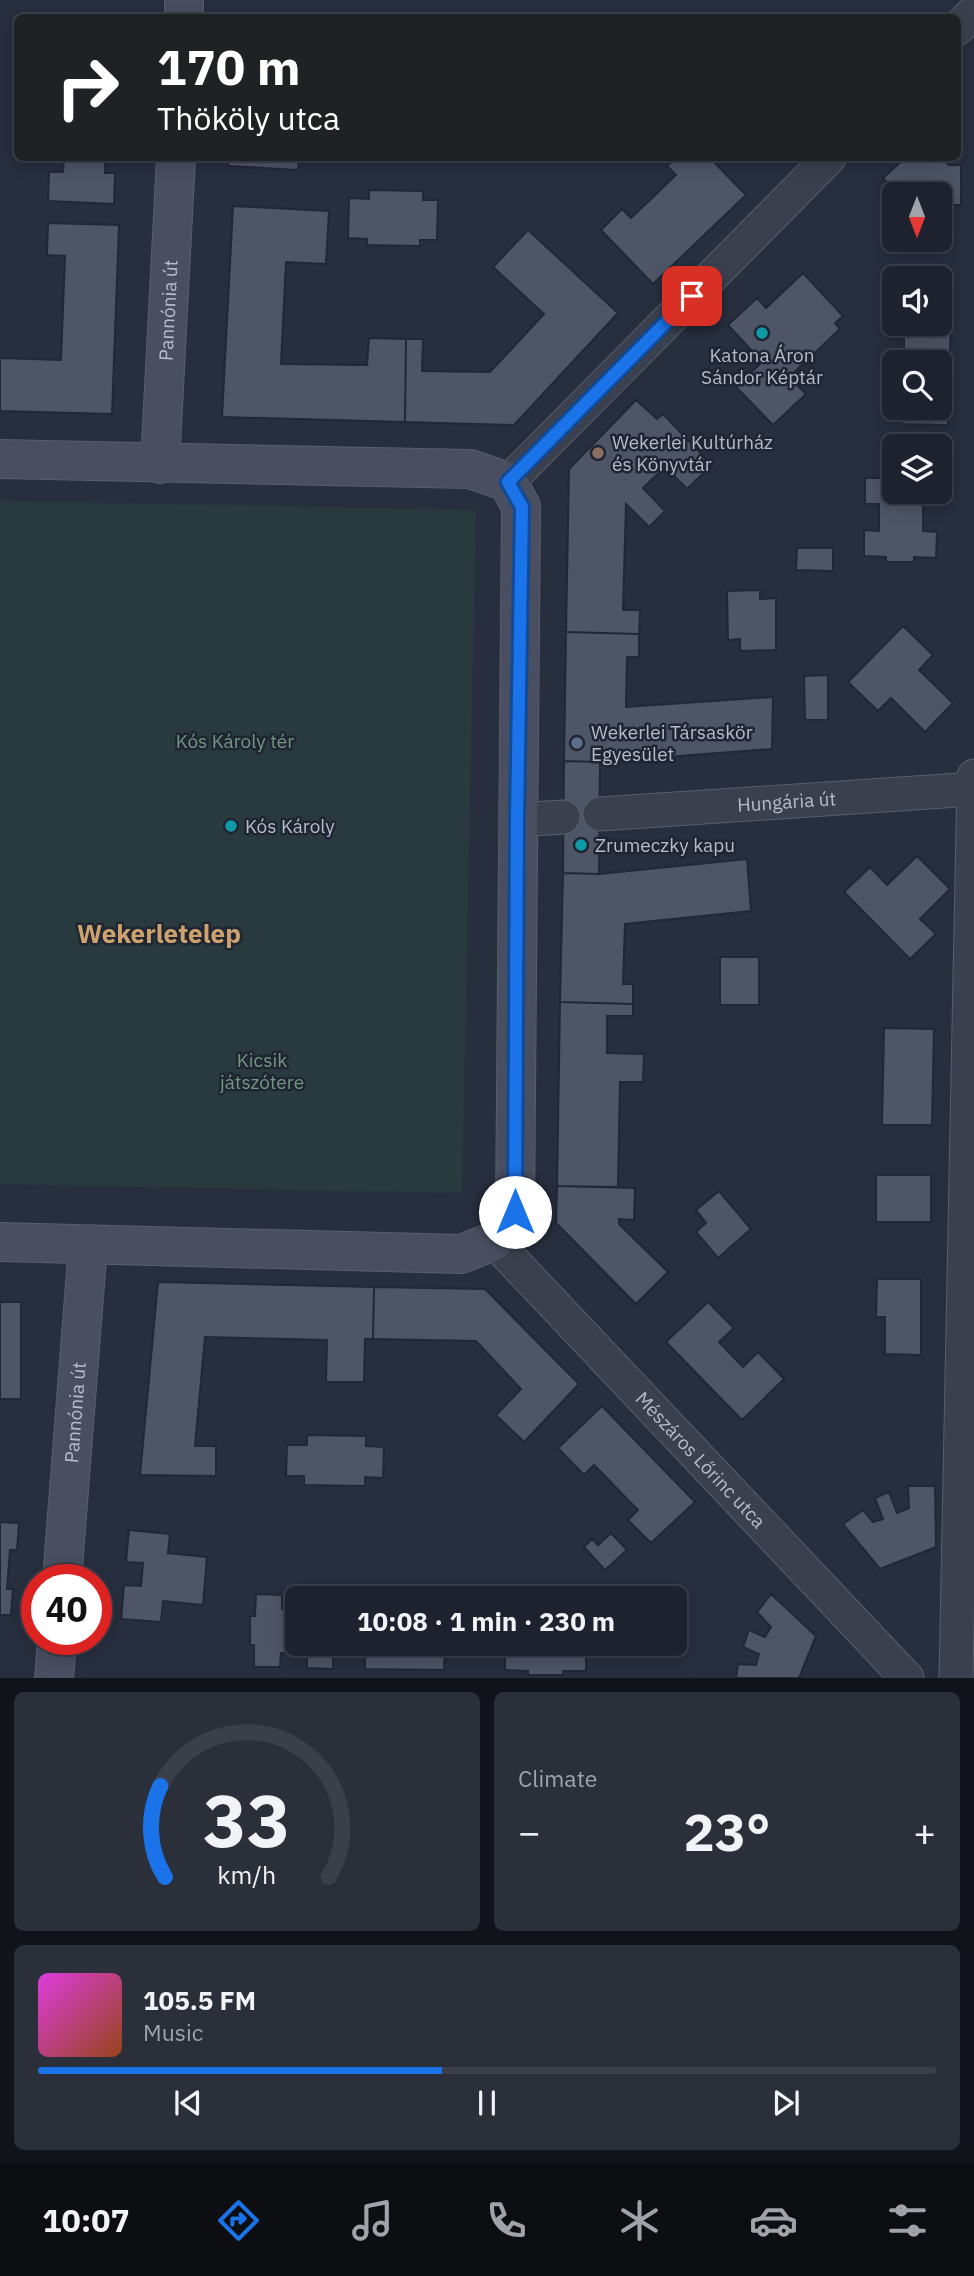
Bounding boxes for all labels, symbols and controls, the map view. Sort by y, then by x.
text: 170 m [157,35,301,98]
icon: right [42,42,133,133]
text: Thököly utca [157,97,340,139]
north arrow [882,182,952,252]
map controls [882,182,952,504]
street label: Pannónia út [153,259,183,361]
pin [662,266,722,326]
button: sound [882,266,952,336]
icon: arrive [673,277,711,315]
marker: Katona Áron Sándor Képtár [754,325,770,341]
place label: Katona Áron Sándor Képtár [701,343,823,389]
button: search [882,350,952,420]
place label: Wekerlei Kultúrház és Könyvtár [612,430,773,476]
button: layers [882,434,952,504]
marker: Wekerlei Kultúrház és Könyvtár [590,445,606,461]
place label: Wekerlei Társaskör Egyesület [591,720,753,766]
park label: Kós Károly tér [176,729,294,753]
marker: Wekerlei Társaskör Egyesület [569,735,585,751]
street label: Hungária út [736,786,837,817]
place label: Kós Károly [245,814,335,838]
marker: Kós Károly [223,818,239,834]
place label: Zrumeczky kapu [595,833,735,857]
marker: Zrumeczky kapu [573,837,589,853]
district label: Wekerletelep [77,916,241,950]
park label: Kicsik játszótere [220,1048,304,1094]
position arrow [478,1175,552,1249]
street label: Pannónia út [59,1361,91,1464]
street label: Mészáros Lőrinc utca [631,1387,771,1533]
speed limit sign: 40 [21,1564,112,1655]
text: 10:08 · 1 min · 230 m [357,1604,615,1638]
text: Climate [518,1763,597,1793]
text: 33 [203,1773,291,1868]
text: 23° [684,1798,770,1865]
text: − [518,1807,541,1856]
text: + [913,1807,936,1856]
text: km/h [218,1858,276,1891]
text: 105.5 FM [143,1983,256,2017]
text: Music [143,2017,203,2047]
icon: previous [169,2084,207,2122]
icon: pause [468,2084,506,2122]
icon: next [767,2084,805,2122]
icon: directions [214,2196,263,2245]
icon: music [348,2196,397,2245]
icon: phone [482,2196,531,2245]
icon: climate [615,2196,664,2245]
icon: car [749,2196,798,2245]
icon: filters [883,2196,932,2245]
text: 10:07 [42,2199,130,2241]

